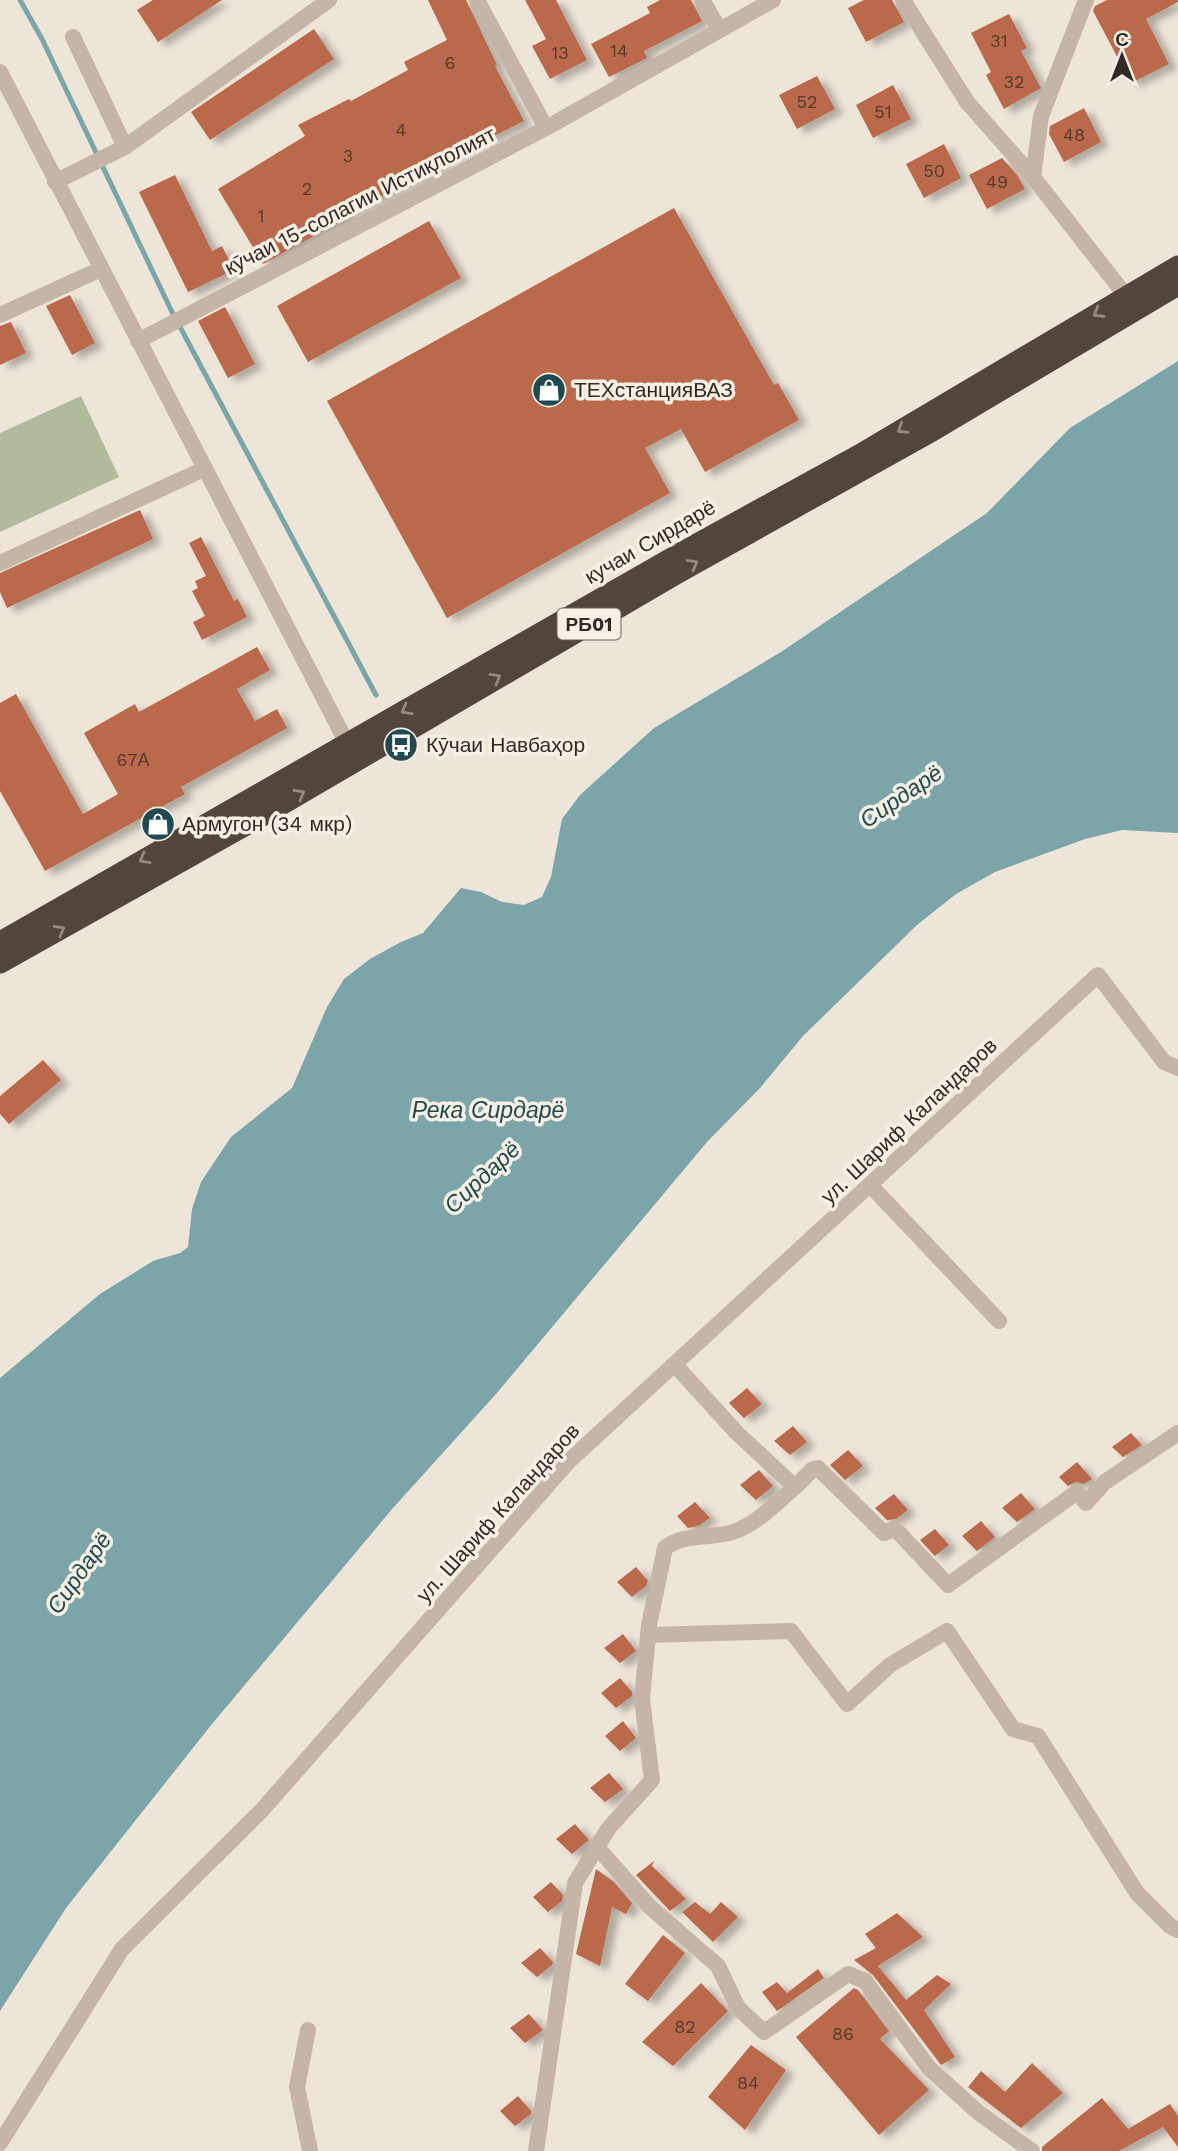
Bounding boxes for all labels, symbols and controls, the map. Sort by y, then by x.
north arrow [1087,21,1157,91]
text: С [1115,28,1129,51]
house number: 31 [990,30,1008,51]
house number: 14 [610,40,628,61]
house number: 13 [551,42,569,63]
house number: 6 [445,52,455,73]
house number: 32 [1004,71,1025,92]
house number: 52 [797,91,817,112]
house number: 51 [874,101,892,122]
house number: 4 [396,119,407,140]
street label: кӯчаи 15-солагии Истиқлолият [220,121,500,281]
house number: 48 [1063,124,1085,145]
house number: 3 [343,145,353,166]
house number: 50 [923,160,945,181]
house number: 49 [986,171,1008,192]
house number: 2 [302,178,312,199]
house number: 1 [257,205,265,227]
one-way arrow [1092,305,1105,318]
shop icon: ТЕХстанцияВАЗ [530,371,568,409]
place label: ТЕХстанцияВАЗ [574,377,733,402]
one-way arrow [897,421,910,434]
street label: кучаи Сирдарё [580,494,720,589]
one-way arrow [686,559,699,572]
road number: РБ01 [558,608,620,639]
one-way arrow [489,673,502,686]
one-way arrow [401,702,413,715]
bus stop icon: Кӯчаи Навбаҳор [382,726,420,764]
place label: Кӯчаи Навбаҳор [426,732,585,757]
house number: 67А [117,749,149,770]
water label: Сирдарё [855,759,947,834]
one-way arrow [293,789,306,802]
shop icon: Армугон (34 мкр) [139,805,177,843]
place label: Армугон (34 мкр) [182,811,352,836]
one-way arrow [139,851,152,864]
one-way arrow [52,925,65,938]
street label: ул. Шариф Каландаров [815,1032,1002,1209]
water label: Река Сирдарё [412,1097,564,1124]
water label: Сирдарё [439,1136,526,1219]
street label: ул. Шариф Каландаров [411,1418,584,1607]
water label: Сирдарё [42,1527,117,1619]
house number: 82 [674,2016,696,2037]
house number: 86 [832,2023,854,2044]
house number: 84 [737,2072,759,2093]

